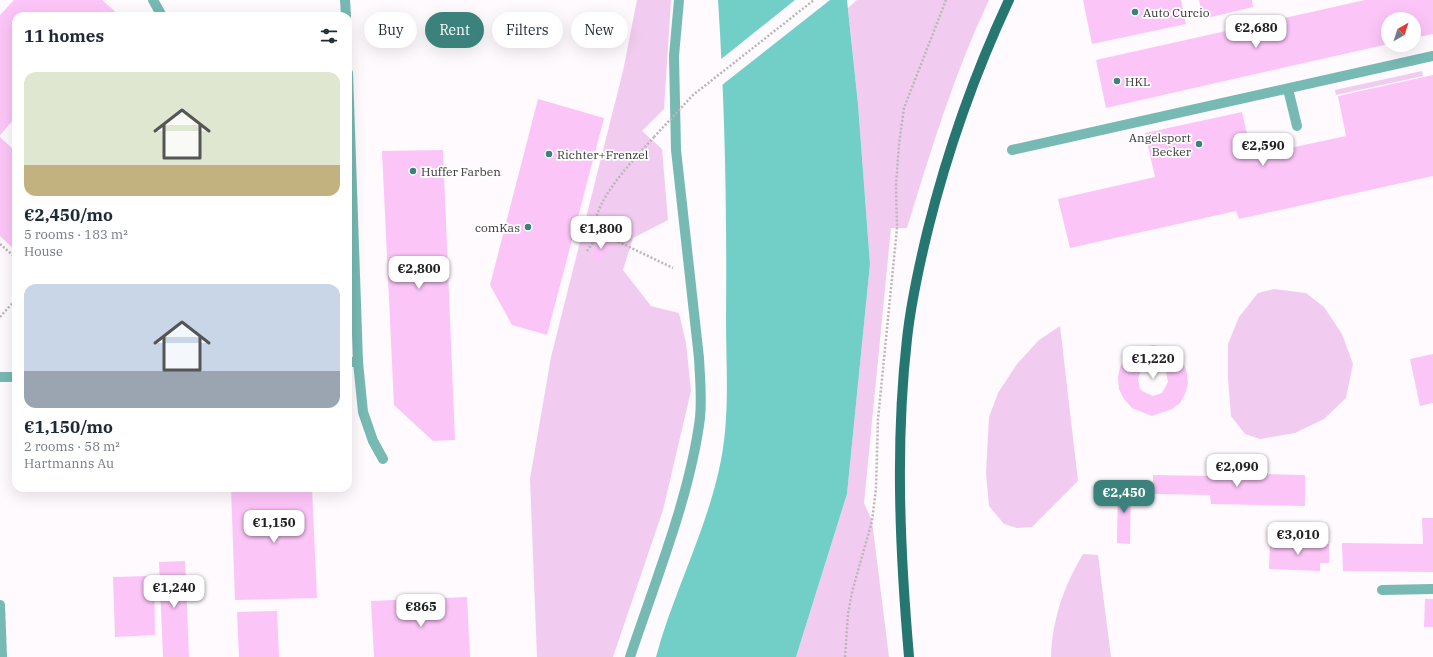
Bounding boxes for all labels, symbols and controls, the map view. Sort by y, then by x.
place label: Auto Curcio [1143,5,1210,20]
marker: Auto Curcio [1130,7,1140,17]
chip: Buy [364,12,417,48]
chip: Rent [425,12,484,48]
chip: Filters [492,12,563,48]
chip: New [571,12,628,48]
north arrow [1381,12,1421,52]
map controls [1381,12,1421,52]
pin: €2,680 [1223,15,1289,49]
text: €2,680 [1235,19,1277,36]
text: 11 homes [24,25,104,47]
icon: filters [318,25,340,47]
place label: HKL [1125,74,1150,89]
marker: HKL [1112,76,1122,86]
icon: home [146,98,218,170]
place label: Angelsport Becker [1129,130,1192,159]
pin: €2,590 [1230,133,1296,167]
text: €2,590 [1242,137,1284,154]
marker: Angelsport Becker [1194,139,1204,149]
place label: Richter+Frenzel [557,147,649,162]
marker: Richter+Frenzel [544,149,554,159]
place label: Huffer Farben [421,164,501,179]
marker: Huffer Farben [408,166,418,176]
text: €2,450/mo [24,204,113,226]
pin: €1,800 [568,216,634,250]
place label: comKas [475,220,520,235]
text: €1,800 [580,220,622,237]
marker: comKas [523,222,533,232]
text: 5 rooms · 183 m² [24,226,128,243]
text: House [24,243,63,260]
pin: €2,800 [386,256,452,290]
text: €2,800 [398,260,440,277]
icon: home [146,310,218,382]
pin: €1,220 [1120,346,1186,380]
text: €1,220 [1132,350,1174,367]
text: €1,150/mo [24,416,113,438]
text: 2 rooms · 58 m² [24,438,120,455]
pin: €2,090 [1204,454,1270,488]
text: Hartmanns Au [24,455,114,472]
text: €2,090 [1216,458,1258,475]
pin: €2,450 [1091,480,1157,514]
text: €2,450 [1103,484,1145,501]
pin: €1,150 [241,510,307,544]
text: €1,150 [253,514,295,531]
pin: €3,010 [1265,522,1331,556]
text: €3,010 [1277,526,1319,543]
pin: €1,240 [141,575,207,609]
text: €1,240 [153,579,195,596]
pin: €865 [397,594,445,628]
text: €865 [405,598,437,615]

